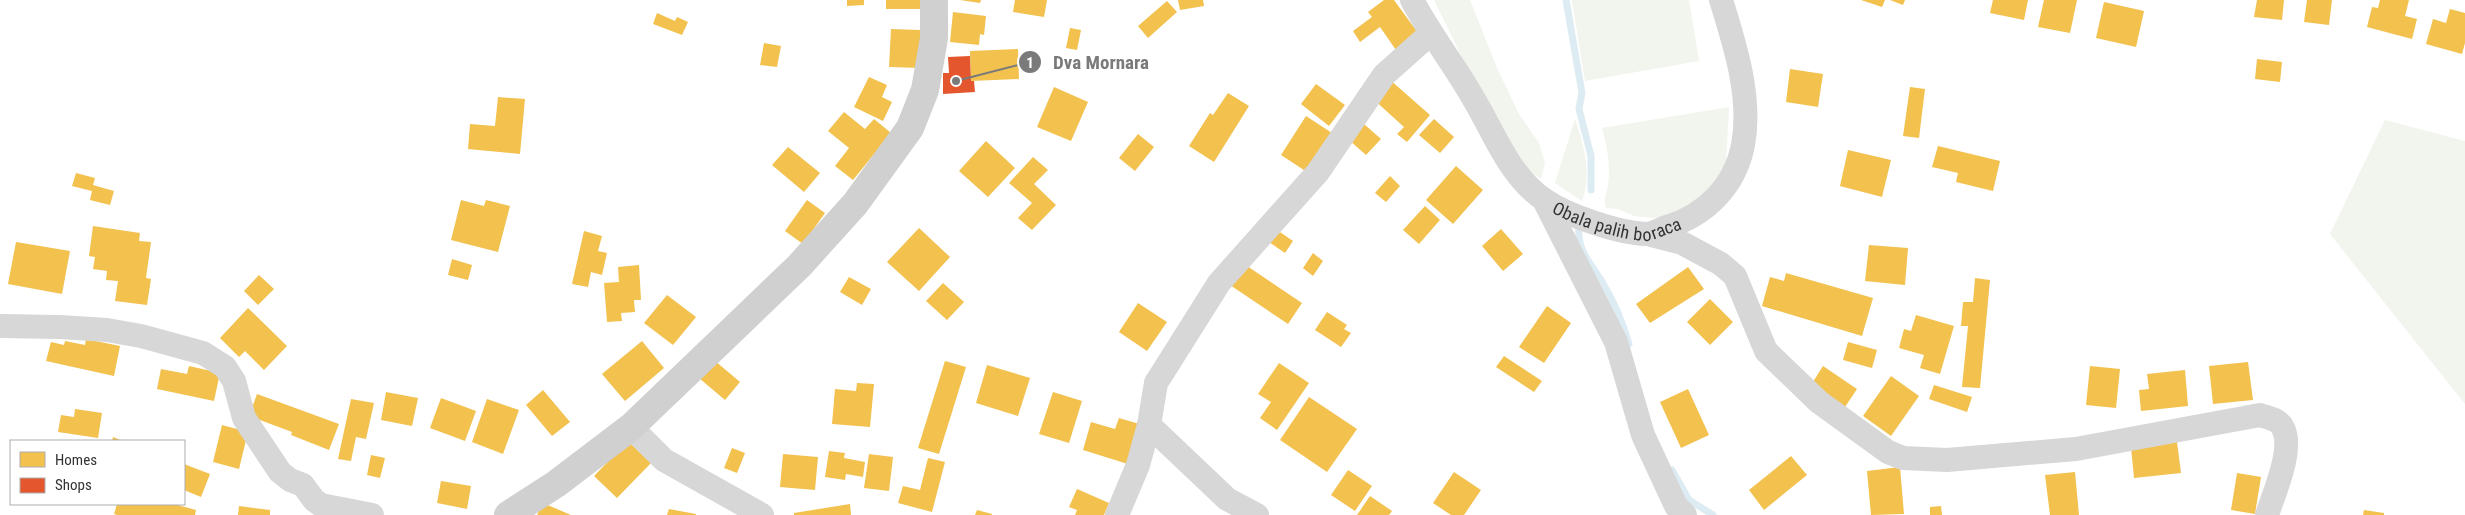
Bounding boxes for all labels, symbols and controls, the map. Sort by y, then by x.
callout: Dva Mornara [1018,45,1159,79]
text: Dva Mornara [1053,51,1149,74]
text: 1 [1026,54,1034,72]
street label: Obala palih boraca [1549,197,1684,245]
legend [10,440,185,505]
text: Homes [55,451,97,469]
text: Shops [55,476,92,494]

